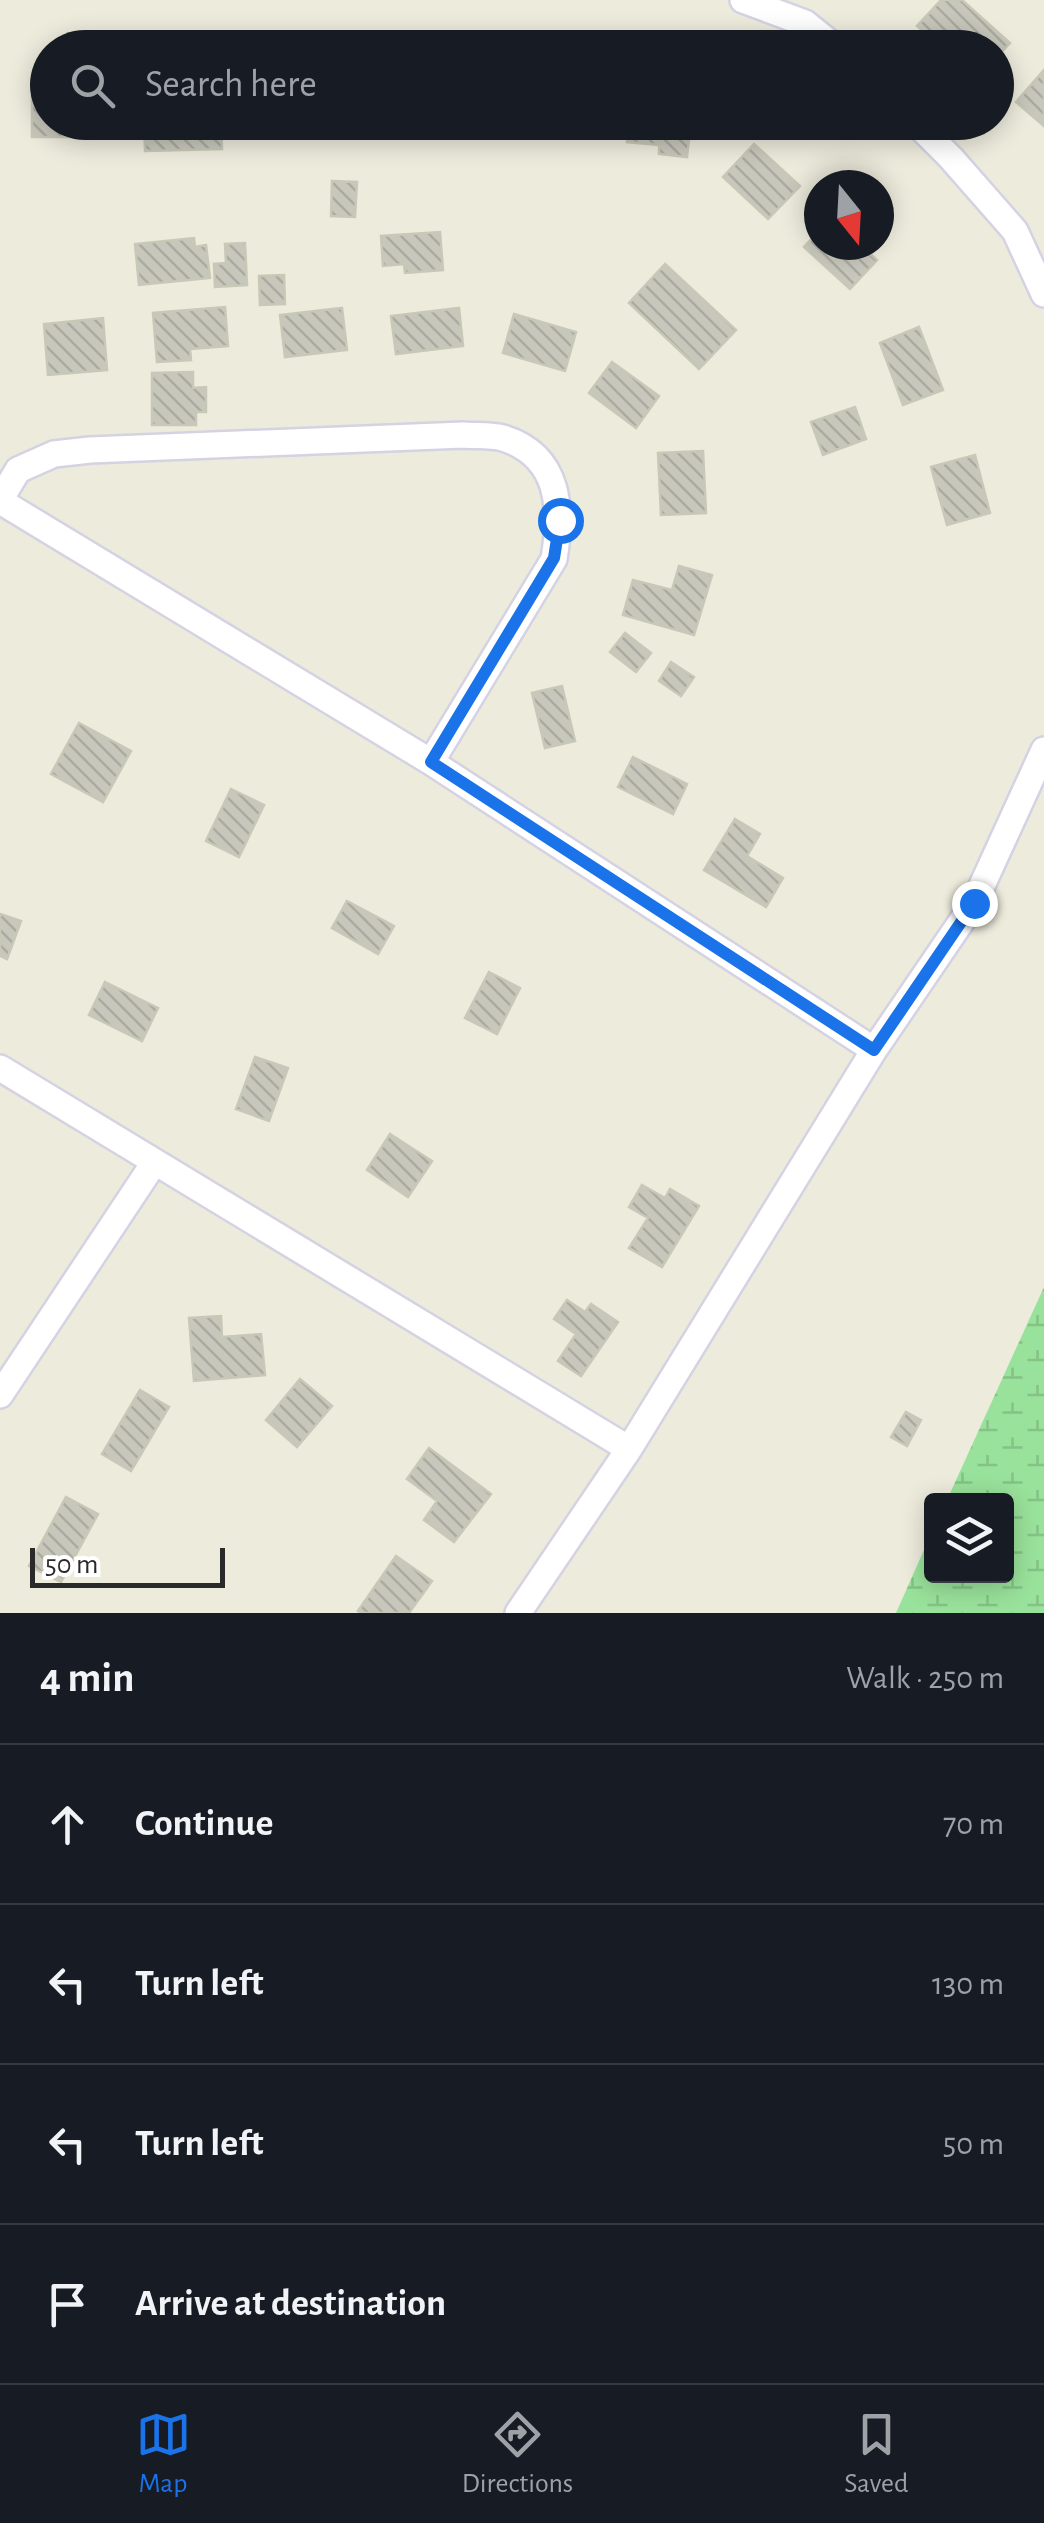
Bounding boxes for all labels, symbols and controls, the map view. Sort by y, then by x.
search box [30,30,1014,140]
icon: search [65,58,120,113]
text: Search here [145,66,317,104]
north arrow [804,170,894,260]
route start [538,498,584,544]
route end [952,881,998,927]
map controls [924,1493,1014,1583]
button: layers [924,1493,1014,1583]
scale bar [30,1543,225,1588]
text: 50 m [45,1551,99,1579]
text: 4 min [40,1657,135,1699]
text: Walk · 250 m [846,1662,1004,1694]
icon: ahead [40,1797,95,1852]
text: Continue [135,1805,273,1843]
text: 70 m [943,1808,1004,1840]
icon: left [40,1957,95,2012]
text: Turn left [135,1965,263,2003]
text: 130 m [932,1968,1004,2000]
icon: left [40,2117,95,2172]
text: Turn left [135,2125,263,2163]
text: 50 m [943,2128,1004,2160]
icon: arrive [40,2277,95,2332]
text: Arrive at destination [135,2285,446,2323]
tab: Map [136,2407,191,2501]
tab: Directions [462,2407,573,2501]
tab: Saved [844,2407,908,2501]

